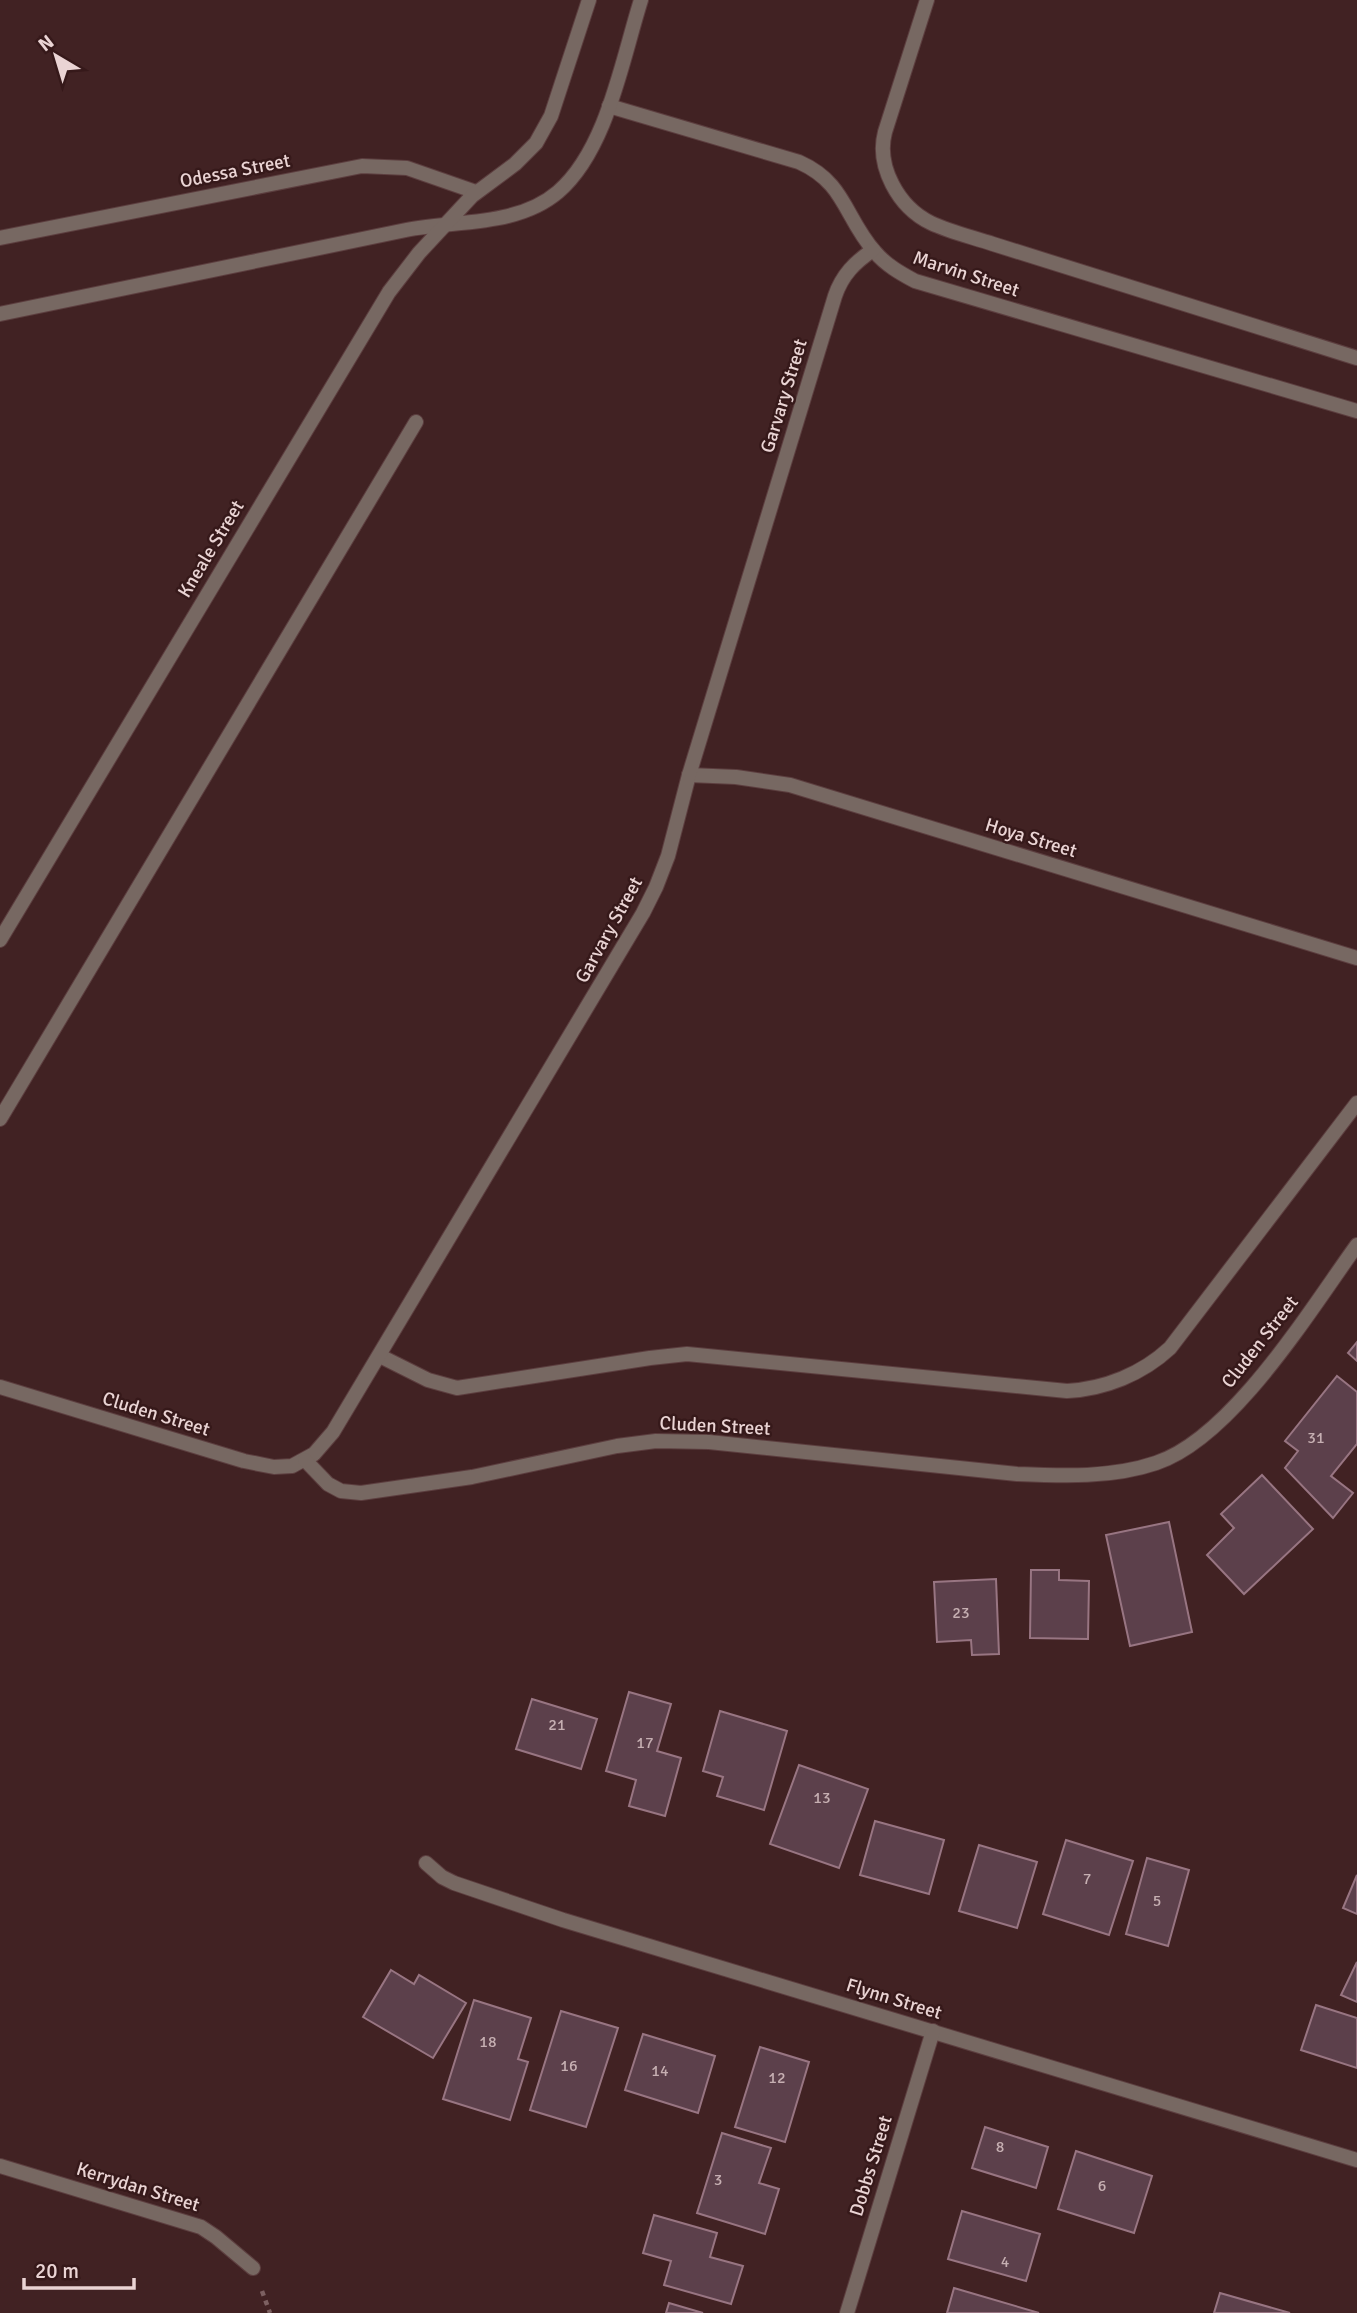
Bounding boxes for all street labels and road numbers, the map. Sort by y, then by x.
street label: Odessa Street [178,148,293,193]
street label: Marvin Street [910,246,1022,303]
street label: Garvary Street [755,336,813,456]
street label: Kneale Street [173,496,250,602]
street label: Hoya Street [982,813,1080,863]
street label: Garvary Street [570,872,648,987]
street label: Cluden Street [1216,1291,1304,1393]
street label: Cluden Street [99,1386,213,1442]
street label: Cluden Street [659,1411,771,1441]
street label: Flynn Street [843,1973,945,2025]
street label: Dobbs Street [844,2112,898,2219]
street label: Kerrydan Street [74,2157,203,2217]

